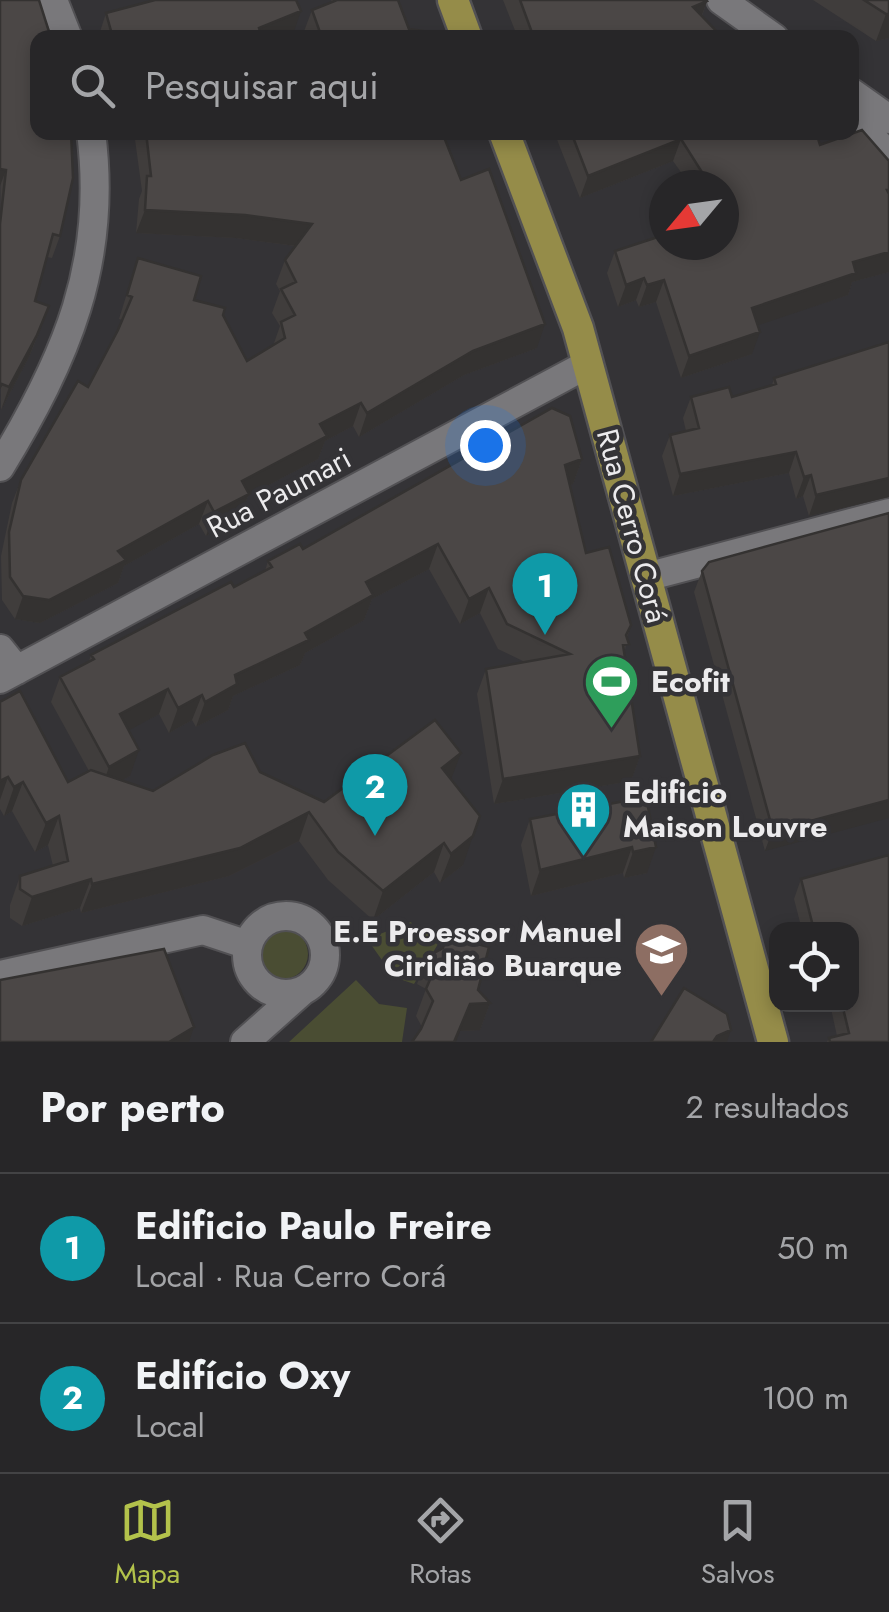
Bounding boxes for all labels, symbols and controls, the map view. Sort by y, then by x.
search box [30,30,859,140]
icon: search [65,58,120,113]
text: Pesquisar aqui [145,58,379,113]
north arrow [649,170,739,260]
your location [460,420,511,471]
street label: Rua Cerro Corá [586,424,679,628]
street label: Rua Paumari [199,437,358,549]
pin: 1 [512,552,578,635]
sports icon: Ecofit [582,652,642,731]
place label: Ecofit [651,660,730,703]
pin: 2 [342,754,408,836]
place label: Edificio Maison Louvre [623,771,827,848]
building icon: Edificio Maison Louvre [554,780,614,859]
place label: E.E Proessor Manuel Ciridião Buarque [333,910,622,987]
school or university icon: E.E Proessor Manuel Ciridião Buarque [631,919,691,998]
map controls [769,922,859,1012]
button: locate [769,922,859,1012]
text: Por perto [40,1077,225,1138]
text: 2 resultados [685,1084,849,1130]
text: Edificio Paulo Freire [135,1198,492,1253]
text: 1 [64,1225,81,1271]
text: 50 m [777,1225,849,1271]
text: Local · Rua Cerro Corá [135,1253,446,1299]
text: Edifício Oxy [135,1348,350,1403]
text: 2 [62,1375,83,1421]
text: 100 m [762,1375,849,1421]
text: Local [135,1403,205,1449]
tab: Mapa [115,1493,180,1594]
tab: Rotas [409,1493,472,1594]
tab: Salvos [701,1493,774,1594]

